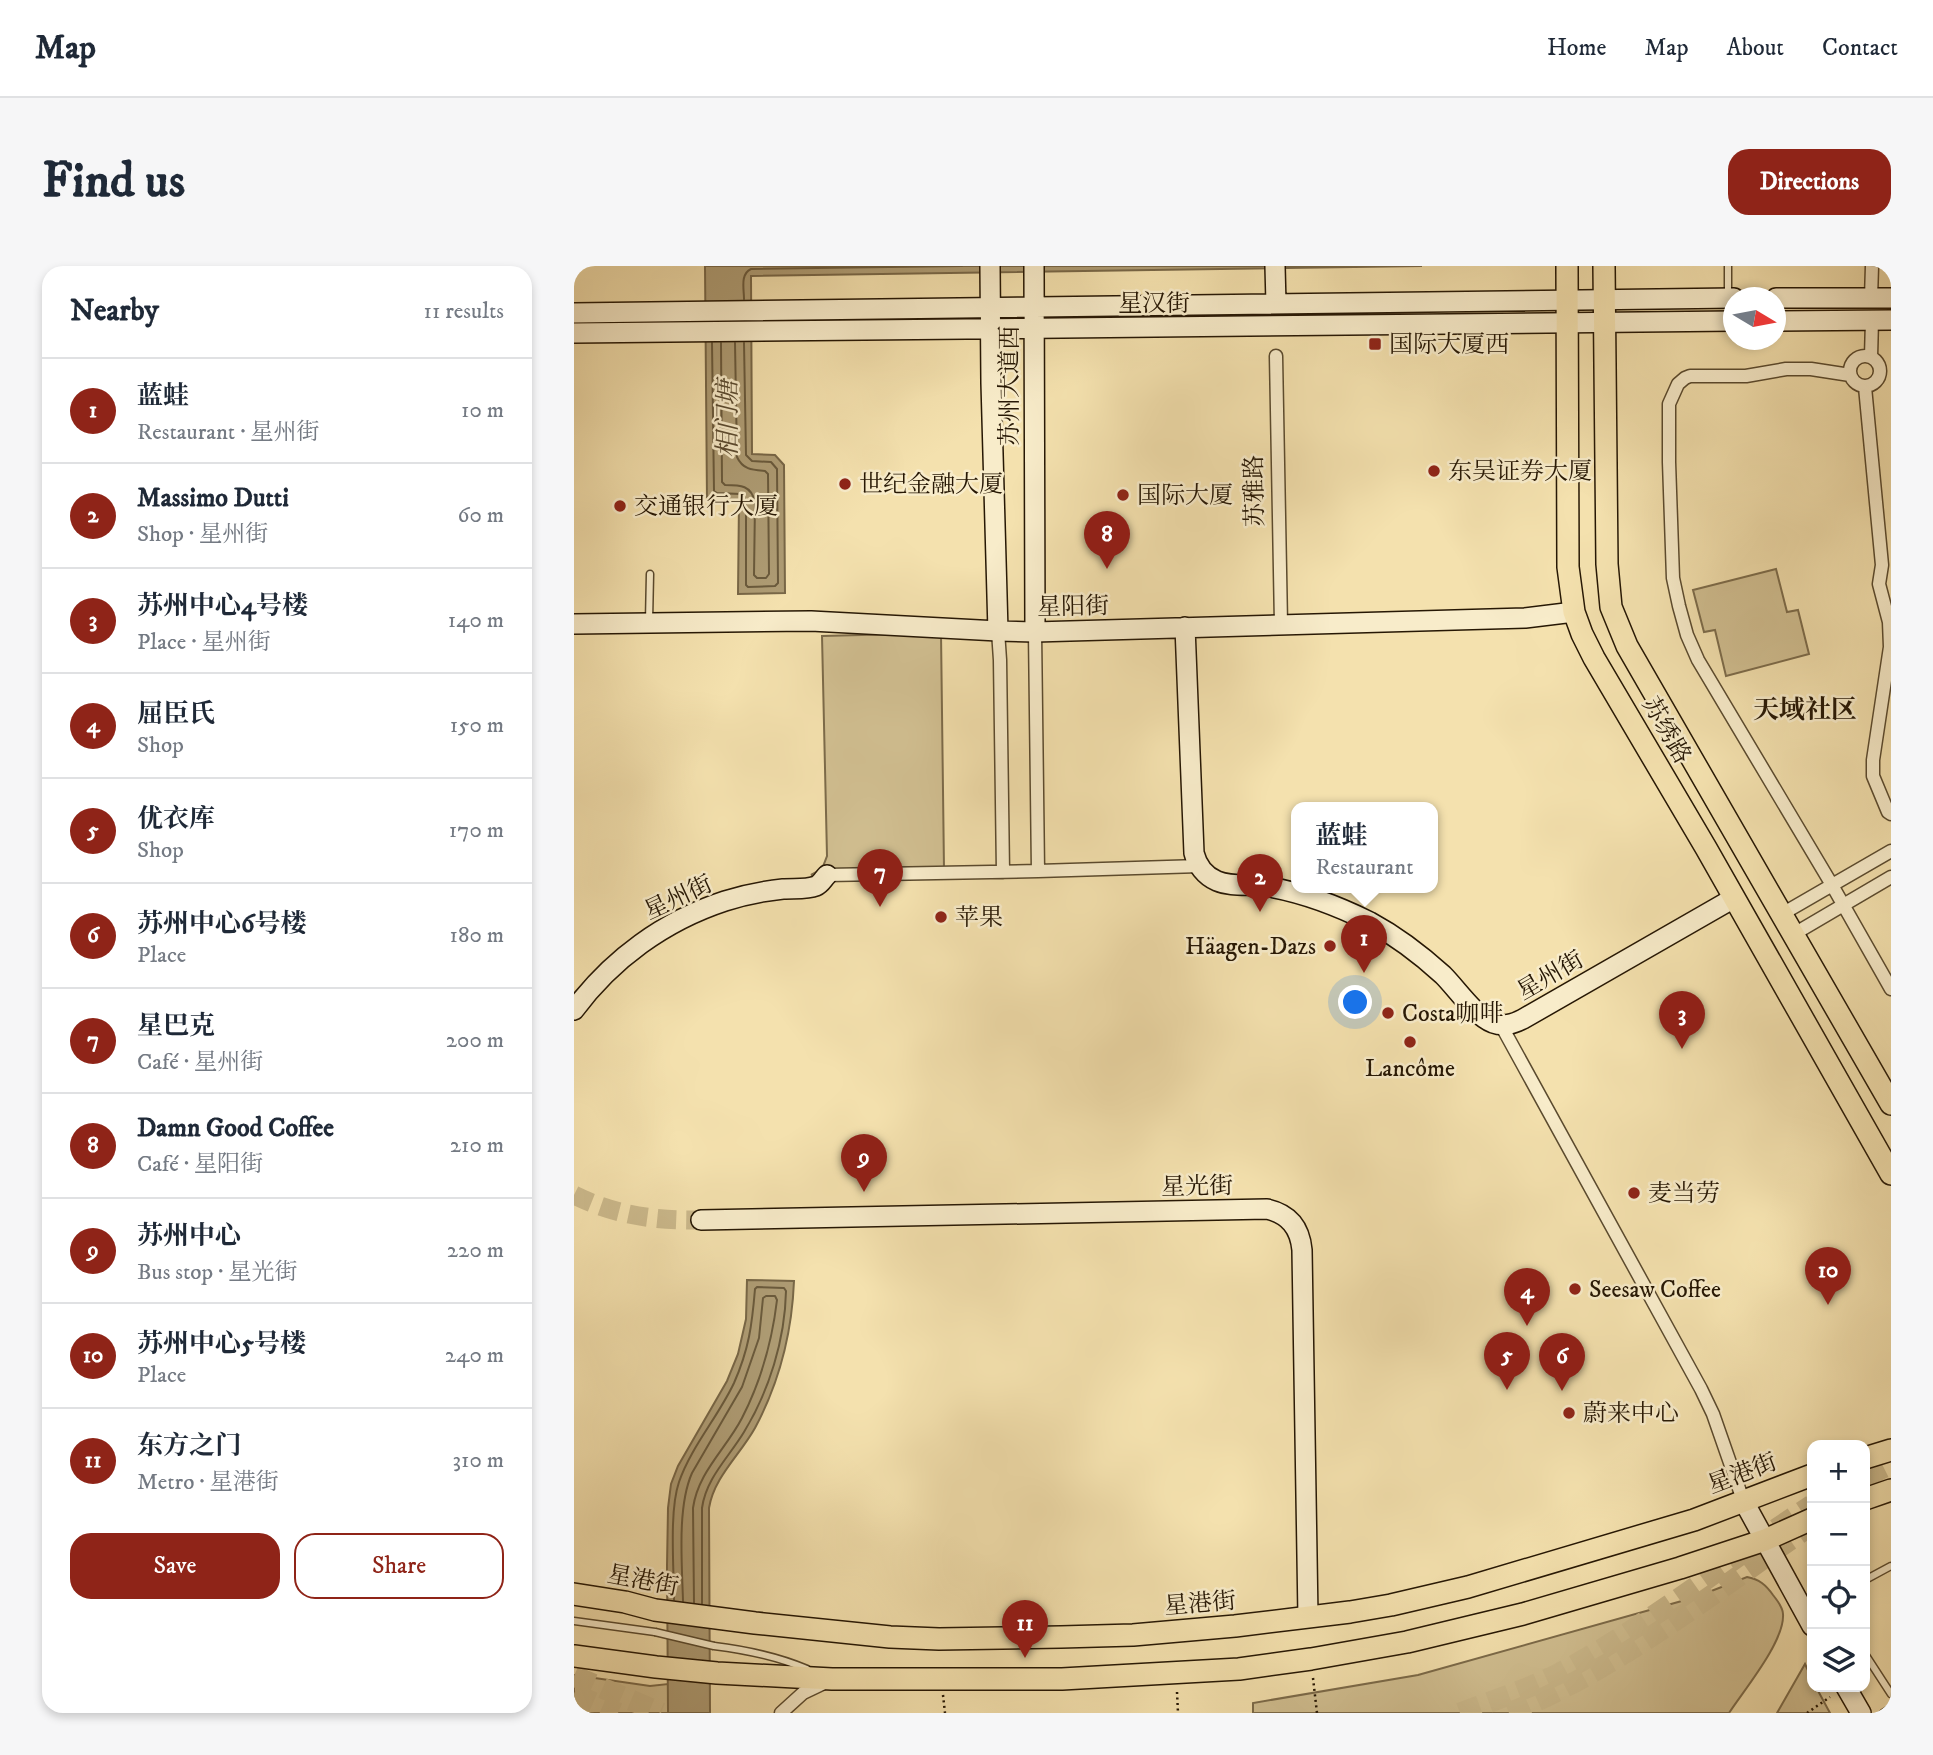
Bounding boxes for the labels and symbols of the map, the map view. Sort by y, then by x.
north arrow [1723,287,1786,350]
street label: 星汉街 [1118,289,1190,319]
street label: 苏州大道西 [995,326,1025,446]
place label: 国际大厦西 [1389,330,1509,360]
marker: 国际大厦西 [1367,336,1383,352]
water label: 相门塘 [712,376,745,458]
street label: 苏雅路 [1239,455,1271,527]
place label: 东吴证券大厦 [1448,457,1592,487]
marker: 东吴证券大厦 [1426,463,1442,479]
place label: 世纪金融大厦 [859,470,1003,500]
marker: 世纪金融大厦 [837,476,853,492]
place label: 国际大厦 [1137,481,1233,511]
marker: 国际大厦 [1115,487,1131,503]
place label: 交通银行大厦 [634,492,778,522]
marker: 交通银行大厦 [612,498,628,514]
pin: 8 [1084,511,1130,569]
street label: 星阳街 [1037,591,1109,623]
street label: 苏绣路 [1635,692,1697,769]
district label: 天域社区 [1753,694,1857,727]
pin: 7 [857,849,903,907]
pin: 2 [1237,854,1283,912]
street label: 星州街 [639,869,717,927]
place label: 苹果 [955,903,1003,933]
marker: 苹果 [933,909,949,925]
pin: 1 [1341,915,1387,973]
place label: Häagen-Dazs [1185,932,1316,962]
marker: Häagen-Dazs [1322,938,1338,954]
street label: 星州街 [1512,945,1589,1007]
your location [1338,985,1372,1019]
pin: 3 [1659,991,1705,1049]
place label: Costa咖啡 [1402,999,1504,1029]
marker: Costa咖啡 [1380,1005,1396,1021]
marker: Lancôme [1402,1034,1418,1050]
place label: Lancôme [1365,1054,1455,1084]
pin: 9 [841,1134,887,1192]
street label: 星光街 [1161,1171,1233,1203]
place label: 麦当劳 [1648,1179,1720,1209]
marker: 麦当劳 [1626,1185,1642,1201]
pin: 10 [1805,1247,1851,1305]
pin: 4 [1504,1268,1550,1326]
place label: Seesaw Coffee [1589,1275,1721,1305]
marker: Seesaw Coffee [1567,1281,1583,1297]
pin: 5 [1484,1332,1530,1390]
pin: 6 [1539,1333,1585,1391]
place label: 蔚来中心 [1583,1399,1679,1429]
marker: 蔚来中心 [1561,1405,1577,1421]
street label: 星港街 [1703,1447,1781,1501]
street label: 星港街 [605,1559,681,1603]
street label: 星港街 [1163,1586,1237,1622]
pin: 11 [1002,1600,1048,1658]

